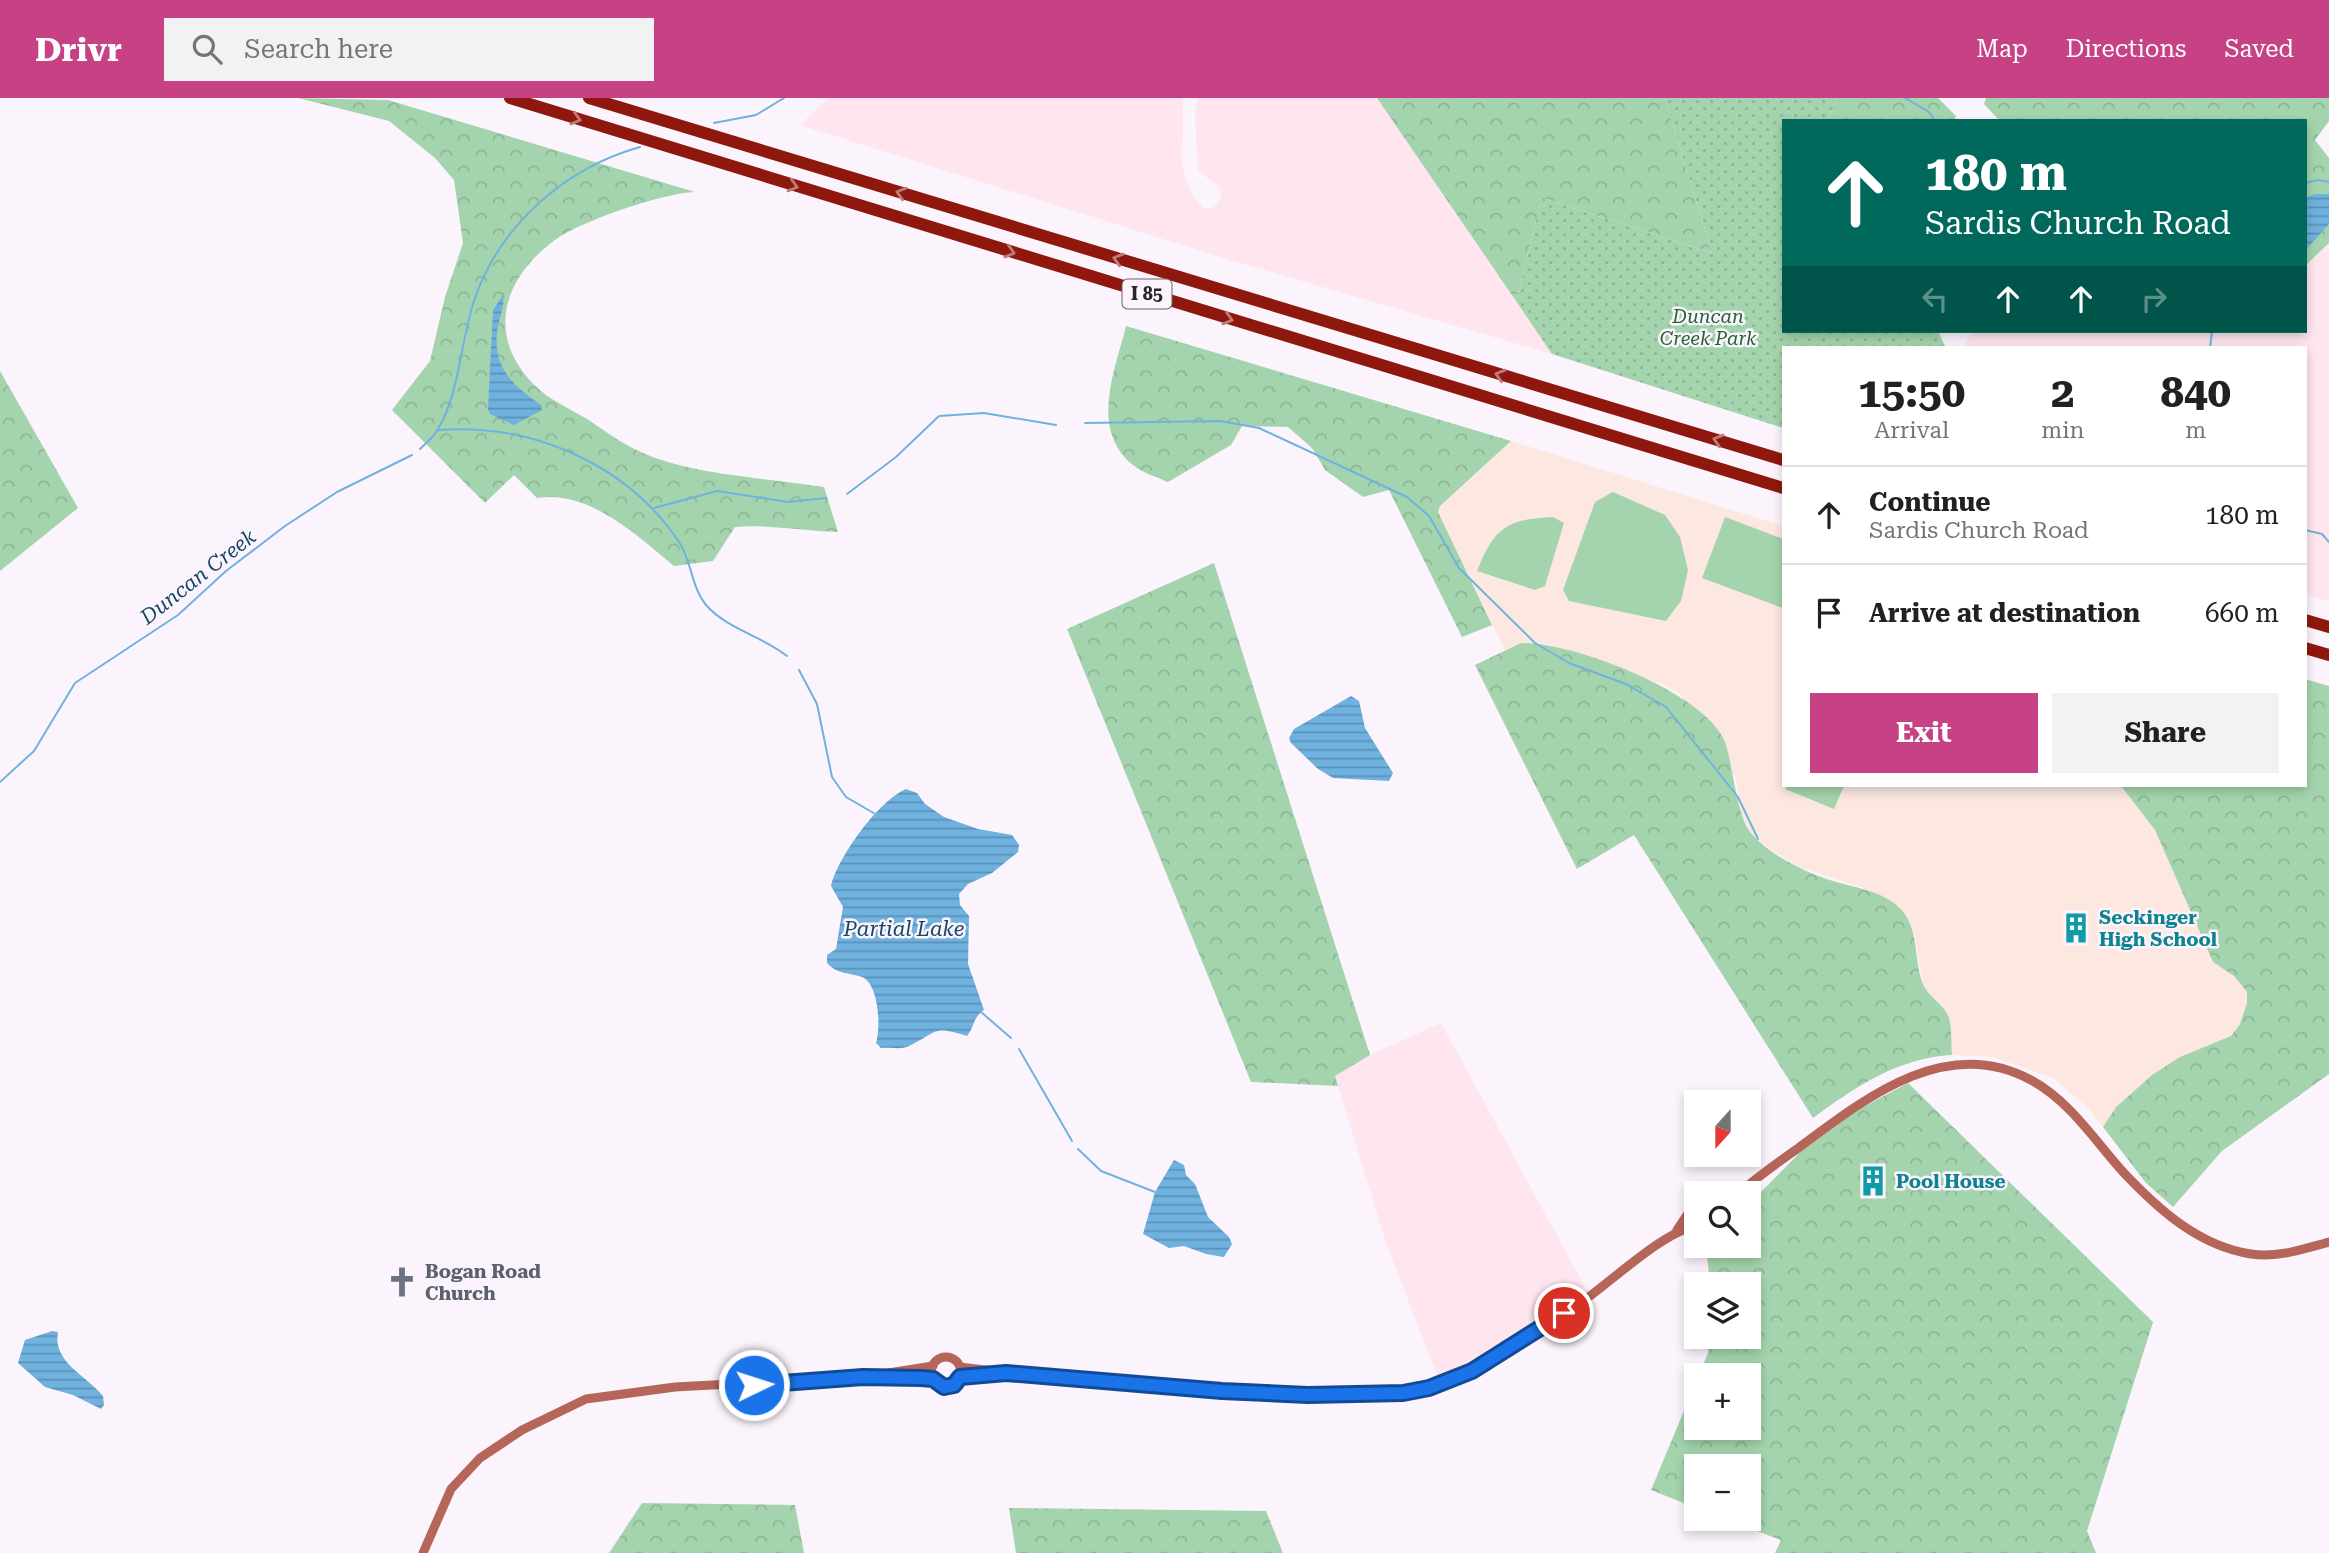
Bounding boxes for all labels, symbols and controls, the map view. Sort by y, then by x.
search box [164,18,654,81]
text: Drivr [35,30,122,69]
icon: search [188,30,226,68]
text: Search here [244,34,393,64]
text: Map [1976,35,2028,63]
text: Directions [2066,35,2186,63]
text: Saved [2224,35,2294,63]
one-way arrow [569,110,581,125]
text: 180 m [1925,145,2067,202]
icon: ahead [1810,147,1901,238]
one-way arrow [786,178,798,192]
one-way arrow [895,187,907,201]
text: Sardis Church Road [1925,204,2231,242]
one-way arrow [1004,244,1016,259]
one-way arrow [1113,252,1125,267]
road number: I 85 [1122,280,1172,308]
icon: left [1916,280,1954,318]
icon: ahead [1989,280,2027,318]
icon: ahead [2062,280,2100,318]
icon: right [2135,280,2173,318]
park label: Duncan Creek Park [1660,305,1757,350]
one-way arrow [1222,310,1234,325]
one-way arrow [1494,368,1506,383]
text: 15:50 [1858,368,1965,417]
text: 2 [2051,368,2075,417]
text: 840 [2160,368,2231,417]
text: Arrival [1874,417,1949,444]
text: min [2041,417,2084,444]
text: m [2185,417,2206,444]
one-way arrow [1712,434,1724,449]
text: Continue [1869,487,1991,517]
icon: ahead [1810,496,1848,534]
text: 180 m [2205,500,2279,530]
text: Sardis Church Road [1869,517,2089,544]
water label: Duncan Creek [135,524,261,630]
icon: arrive [1810,594,1848,632]
text: Arrive at destination [1869,598,2140,628]
text: 660 m [2205,598,2279,628]
button: Exit [1810,693,2038,773]
button: Share [2052,693,2279,773]
place label: Seckinger High School [2099,906,2217,951]
building icon: Seckinger High School [2059,911,2093,945]
water label: Partial Lake [843,917,964,941]
north arrow [1684,1090,1760,1167]
map controls [1684,1090,1761,1531]
building icon: Pool House [1856,1164,1890,1198]
place label: Pool House [1896,1170,2006,1193]
button: search [1684,1181,1761,1258]
place label: Bogan Road Church [425,1260,541,1305]
church icon: Bogan Road Church [385,1265,419,1299]
button: layers [1684,1272,1761,1349]
pin [1534,1283,1594,1343]
icon: arrive [1545,1294,1583,1332]
position arrow [717,1348,791,1422]
button: + [1684,1363,1761,1440]
button: − [1684,1454,1761,1531]

